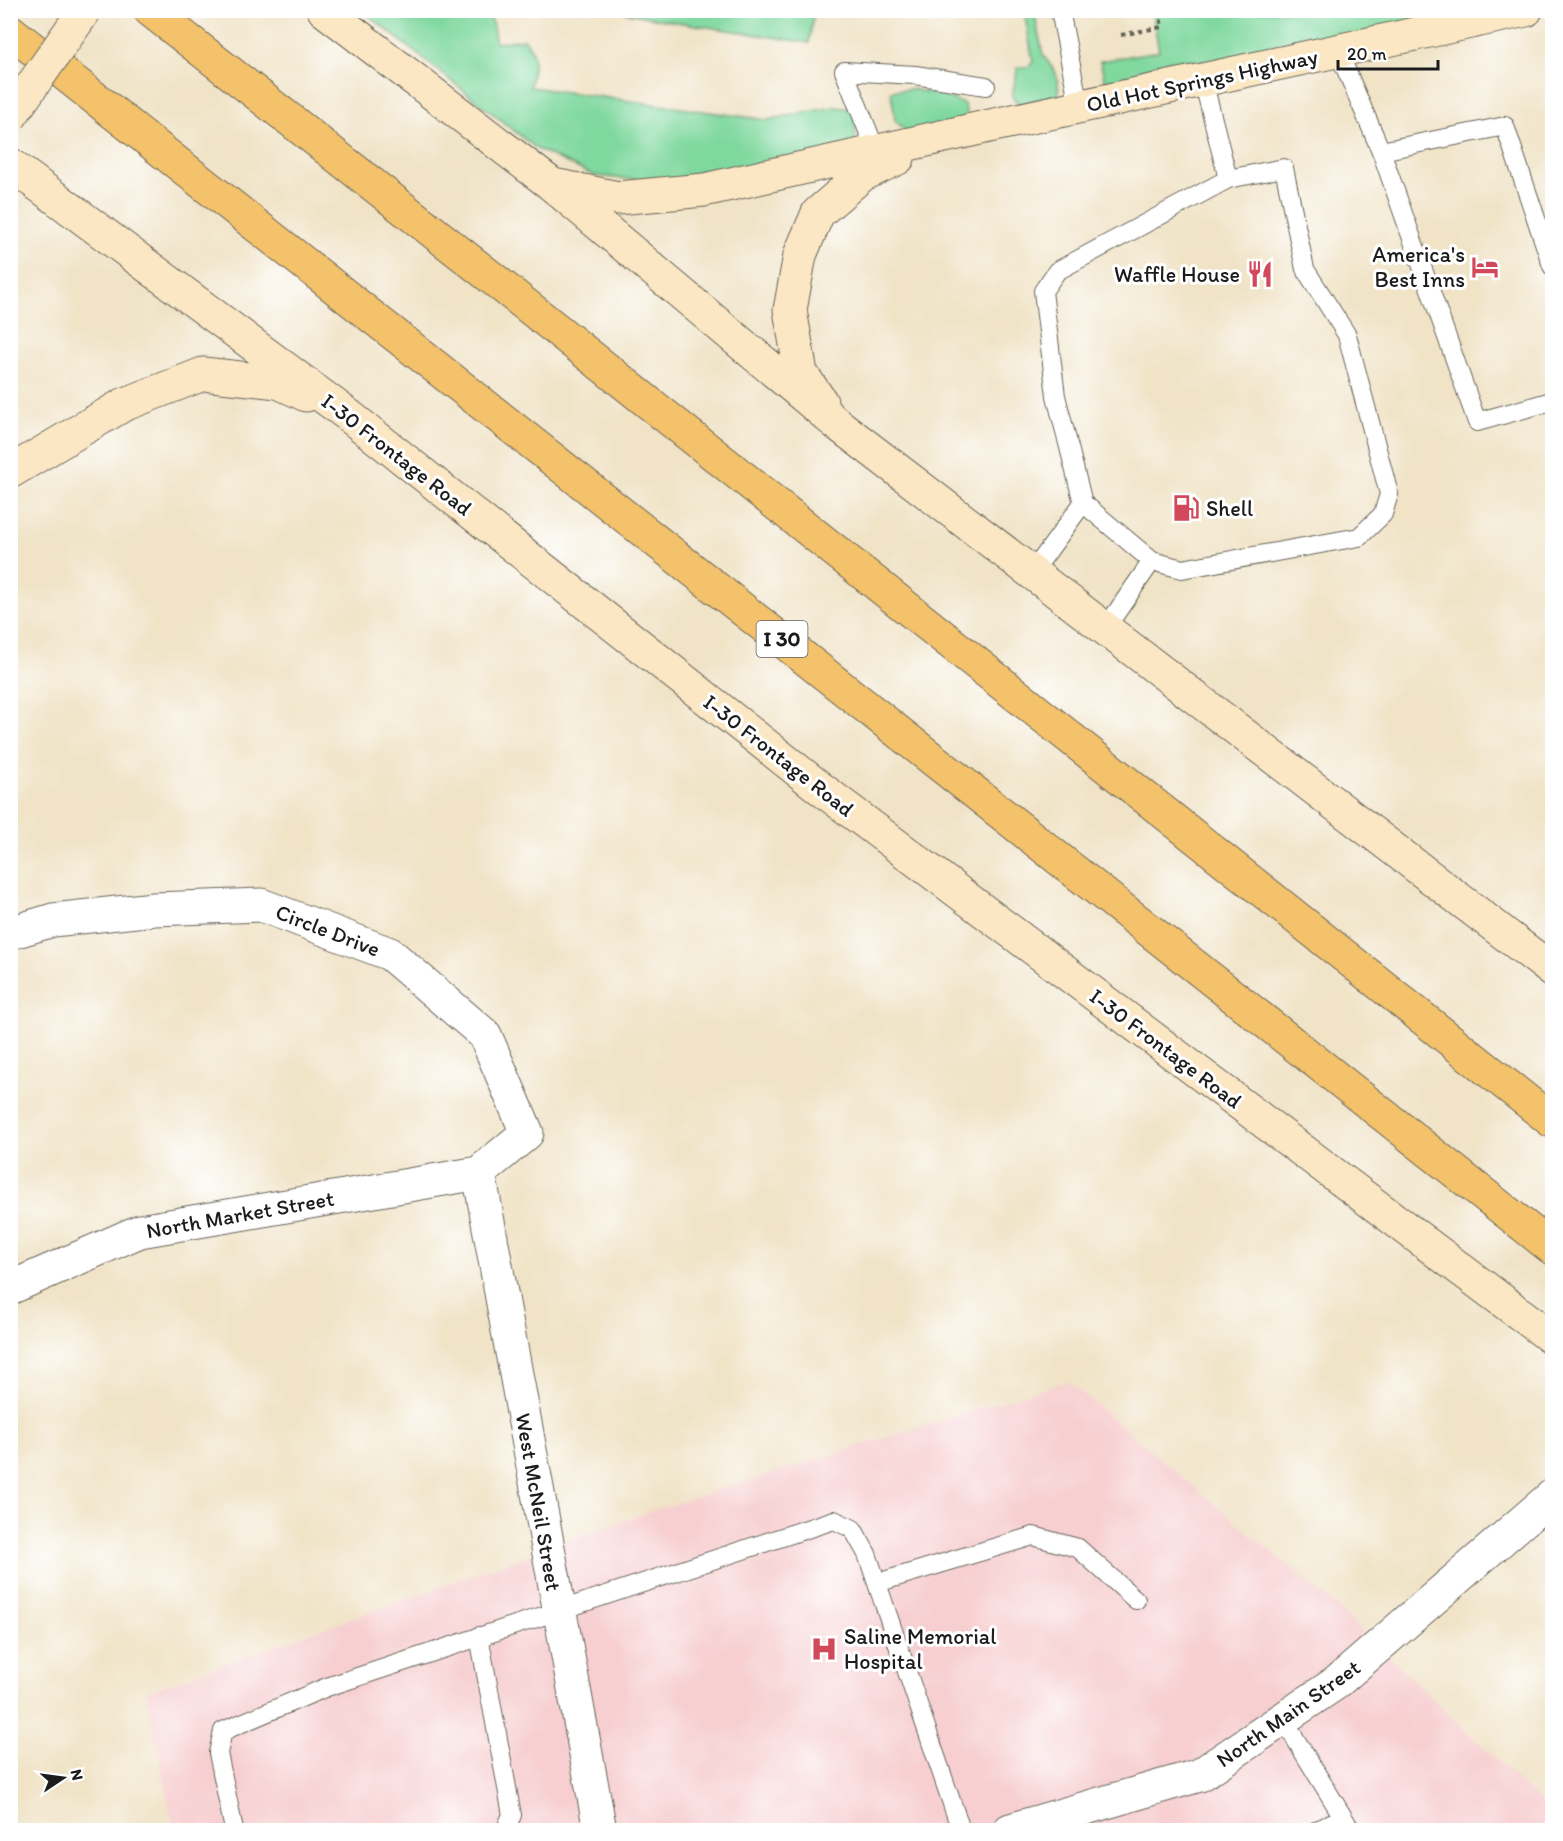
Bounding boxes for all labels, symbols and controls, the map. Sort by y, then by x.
scale bar [1338,33,1438,71]
street label: Old Hot Springs Highway [1084,43,1321,118]
text: 20 m [1347,43,1387,65]
place label: America's Best Inns [1372,241,1465,293]
hotel icon: America's Best Inns [1470,252,1500,282]
restaurant icon: Waffle House [1245,259,1275,289]
place label: Waffle House [1114,261,1240,288]
street label: I-30 Frontage Road [316,387,477,522]
fuel station icon: Shell [1171,493,1201,523]
place label: Shell [1206,495,1253,522]
road number: I 30 [756,621,808,657]
street label: I-30 Frontage Road [698,688,859,823]
street label: Circle Drive [272,898,384,963]
street label: I-30 Frontage Road [1084,982,1247,1114]
street label: North Market Street [144,1185,336,1244]
street label: West McNeil Street [510,1411,567,1593]
place label: Saline Memorial Hospital [844,1623,996,1675]
hospital icon: Saline Memorial Hospital [809,1634,839,1664]
street label: North Main Street [1211,1654,1366,1773]
north arrow [33,1748,93,1808]
text: N [67,1767,88,1782]

